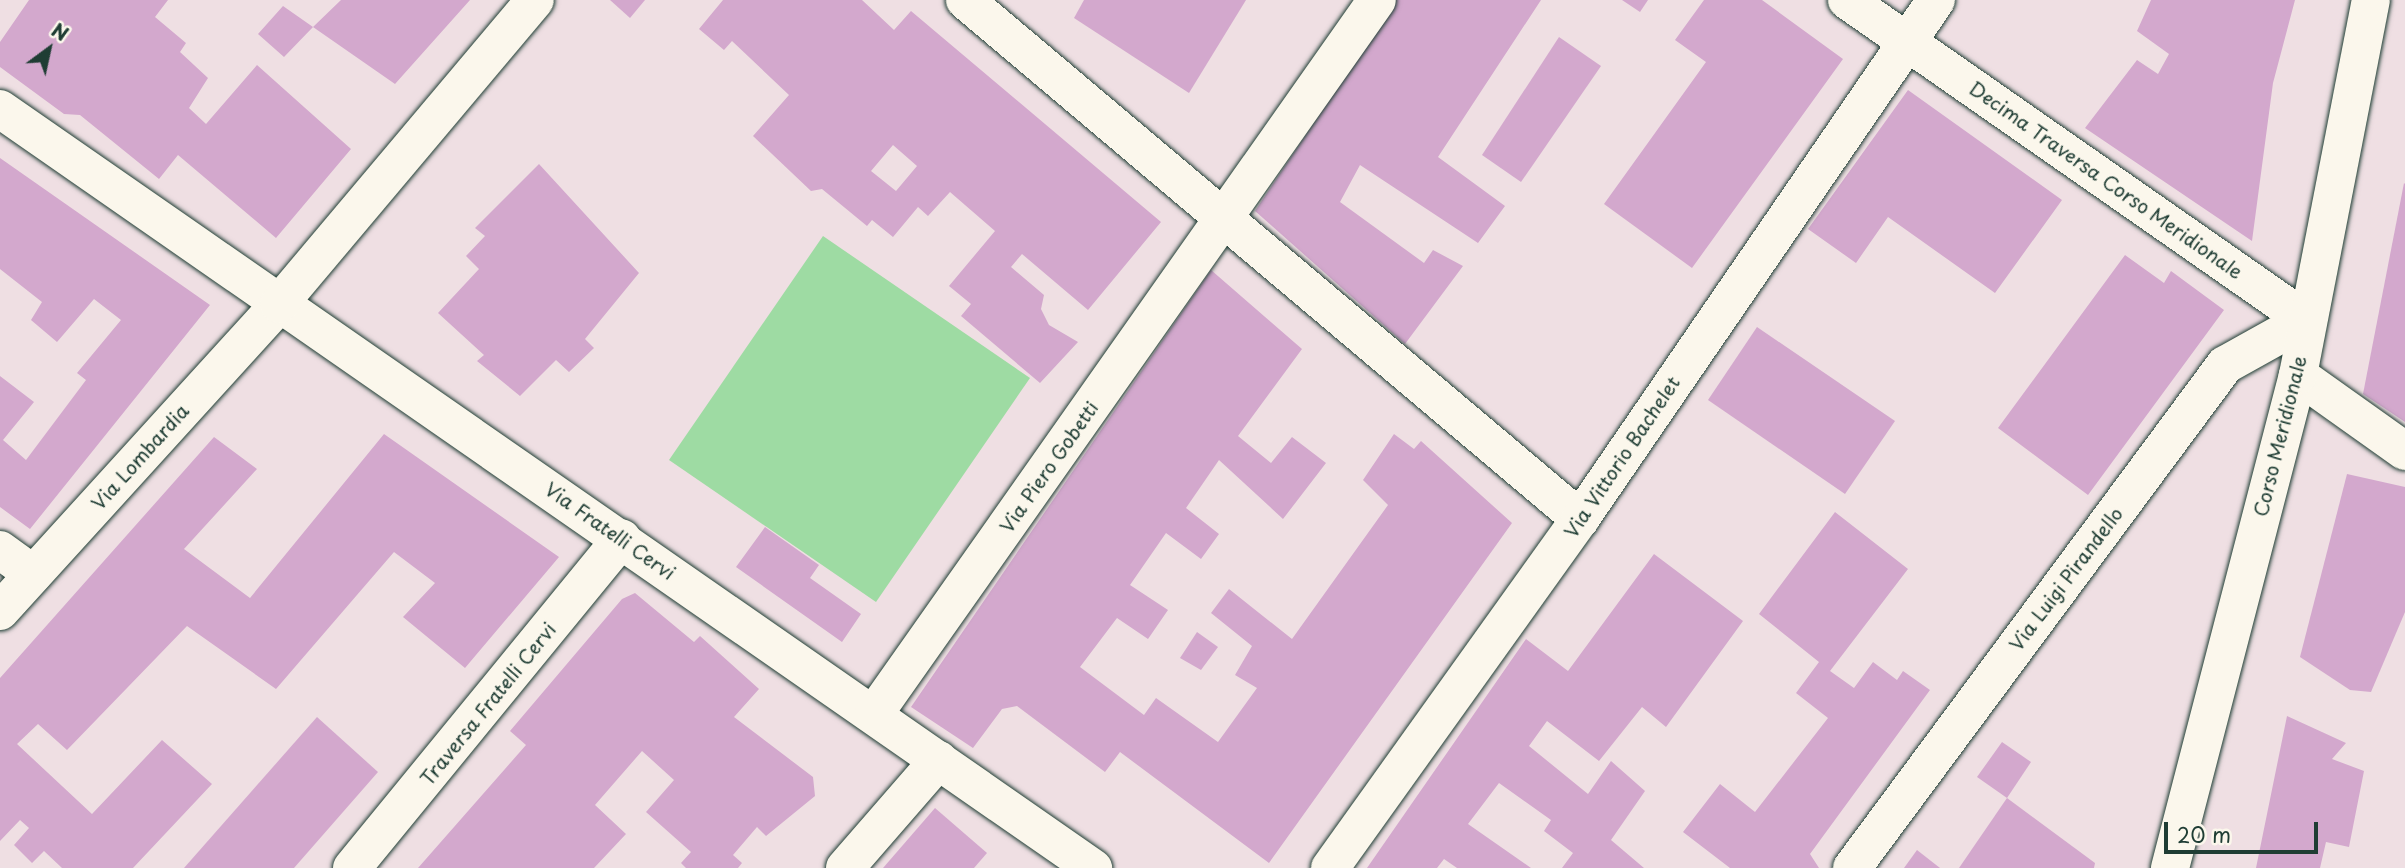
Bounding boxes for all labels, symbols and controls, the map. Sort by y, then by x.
north arrow [14,14,84,84]
text: N [46,16,74,47]
street label: Decima Traversa Corso Meridionale [1965,76,2247,284]
street label: Corso Meridionale [2249,353,2311,519]
street label: Via Vittorio Bachelet [1560,372,1684,542]
street label: Via Piero Gobetti [995,396,1103,538]
street label: Via Lombardia [87,400,193,514]
street label: Via Fratelli Cervi [541,478,679,584]
street label: Via Luigi Pirandello [2004,502,2128,656]
street label: Traversa Fratelli Cervi [415,617,561,791]
scale bar [2167,808,2321,852]
text: 20 m [2177,818,2231,850]

